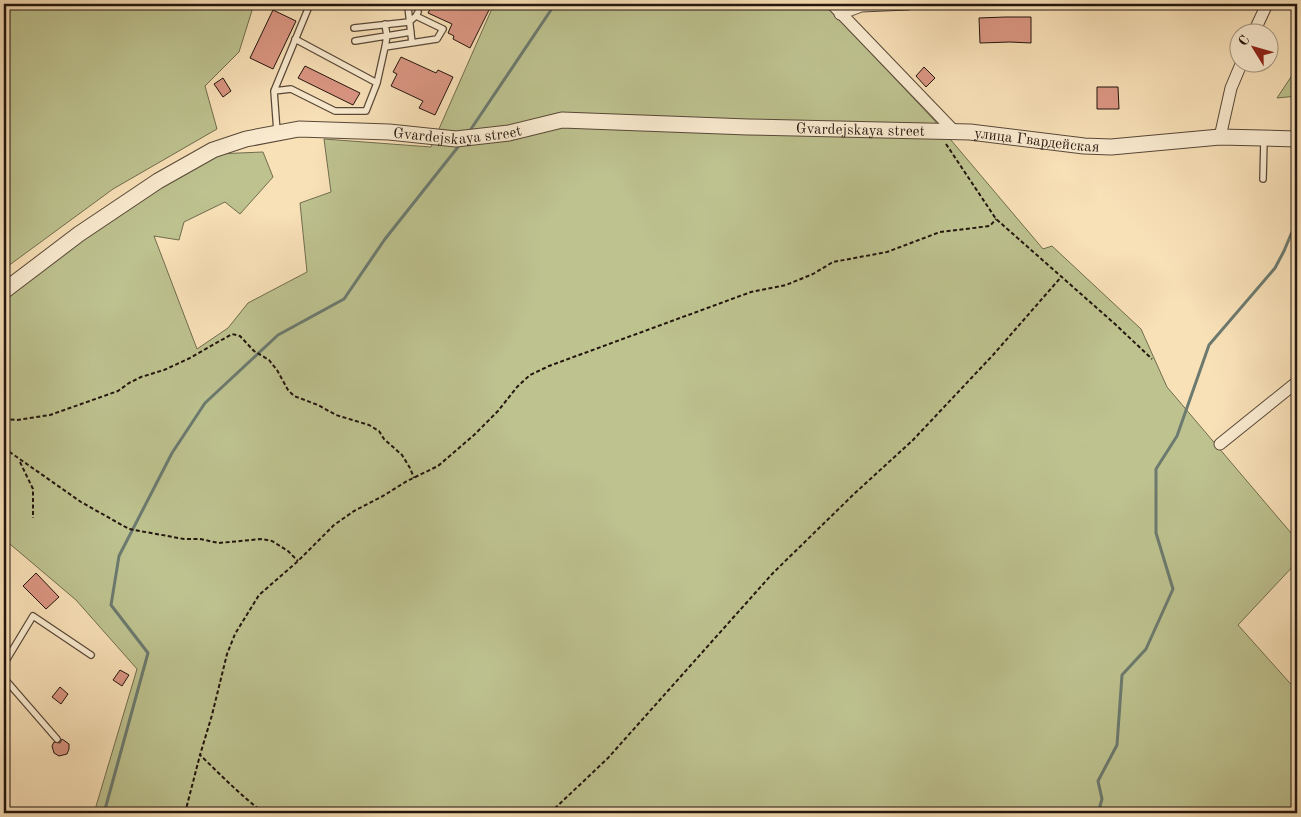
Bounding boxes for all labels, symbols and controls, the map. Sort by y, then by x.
north arrow [1228,22,1278,72]
text: С [1236,33,1253,49]
street label: Gvardejskaya street [796,122,925,140]
street label: Gvardejskaya street [392,124,523,148]
street label: улица Гвардейская [973,127,1100,156]

